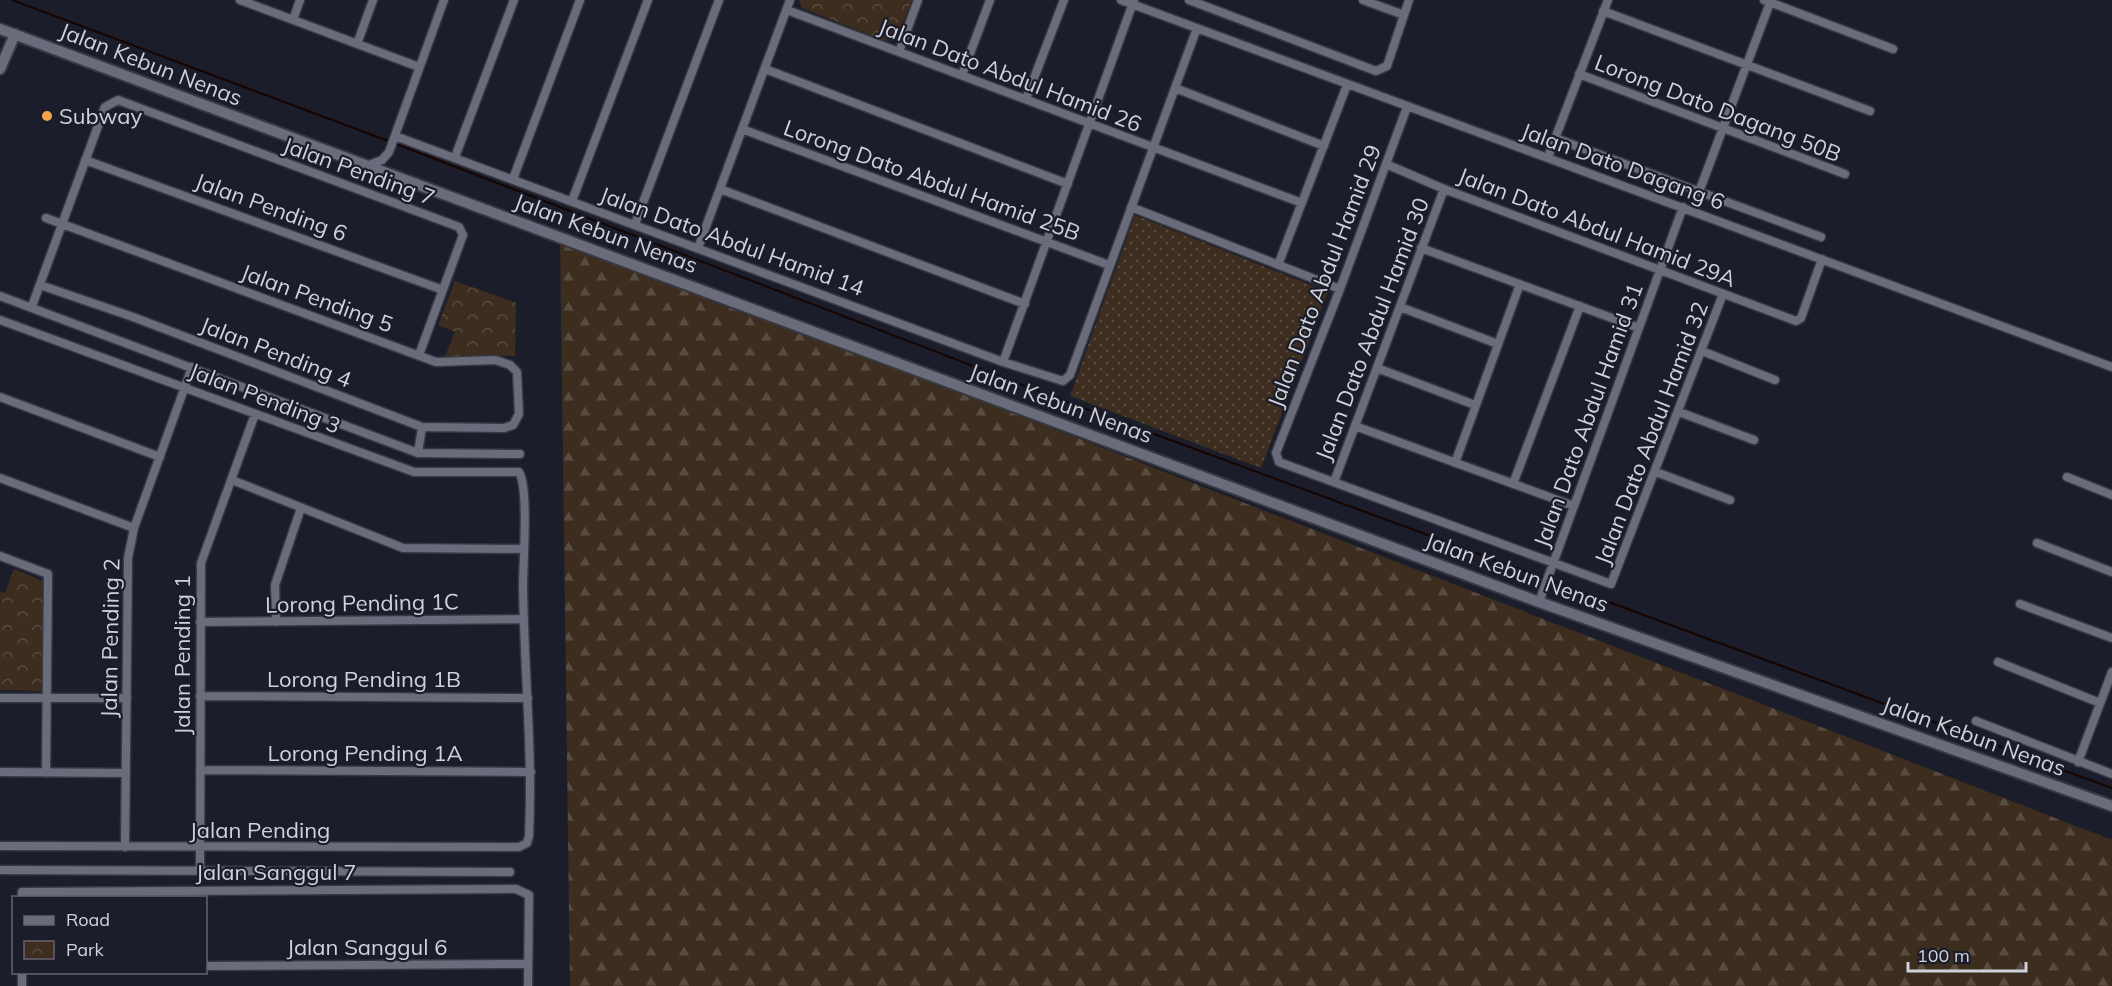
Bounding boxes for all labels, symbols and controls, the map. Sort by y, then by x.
street label: Jalan Dato Abdul Hamid 26 [875,12,1145,138]
street label: Jalan Kebun Nenas [56,16,246,112]
street label: Lorong Dato Dagang 50B [1591,48,1845,168]
place label: Subway [59,102,142,130]
marker: Subway [40,109,54,123]
street label: Lorong Dato Abdul Hamid 25B [780,113,1084,247]
street label: Jalan Dato Dagang 6 [1518,116,1728,216]
street label: Jalan Pending 7 [279,131,439,211]
street label: Jalan Dato Abdul Hamid 29 [1261,141,1387,411]
street label: Jalan Dato Abdul Hamid 29A [1454,161,1740,293]
street label: Jalan Pending 6 [191,167,351,247]
street label: Jalan Dato Abdul Hamid 14 [596,180,868,302]
street label: Jalan Kebun Nenas [510,187,702,279]
street label: Jalan Dato Abdul Hamid 30 [1309,194,1435,464]
street label: Jalan Pending 5 [237,258,397,338]
street label: Jalan Dato Abdul Hamid 31 [1527,279,1649,551]
street label: Jalan Dato Abdul Hamid 32 [1588,298,1714,568]
street label: Jalan Pending 4 [196,310,356,394]
street label: Jalan Pending 3 [185,356,345,440]
street label: Jalan Kebun Nenas [965,357,1157,449]
street label: Jalan Kebun Nenas [1421,526,1613,618]
street label: Jalan Pending 2 [95,558,125,718]
street label: Jalan Pending 1 [168,575,196,735]
street label: Lorong Pending 1C [265,587,459,619]
street label: Lorong Pending 1B [267,665,461,693]
street label: Jalan Kebun Nenas [1878,690,2070,782]
street label: Lorong Pending 1A [267,739,463,767]
street label: Jalan Pending [190,816,330,844]
street label: Jalan Sanggul 7 [196,858,356,886]
legend [12,896,207,974]
text: Road [66,908,110,931]
street label: Jalan Sanggul 6 [287,933,447,961]
scale bar [1908,935,2026,973]
text: Park [66,938,105,961]
text: 100 m [1917,944,1970,967]

